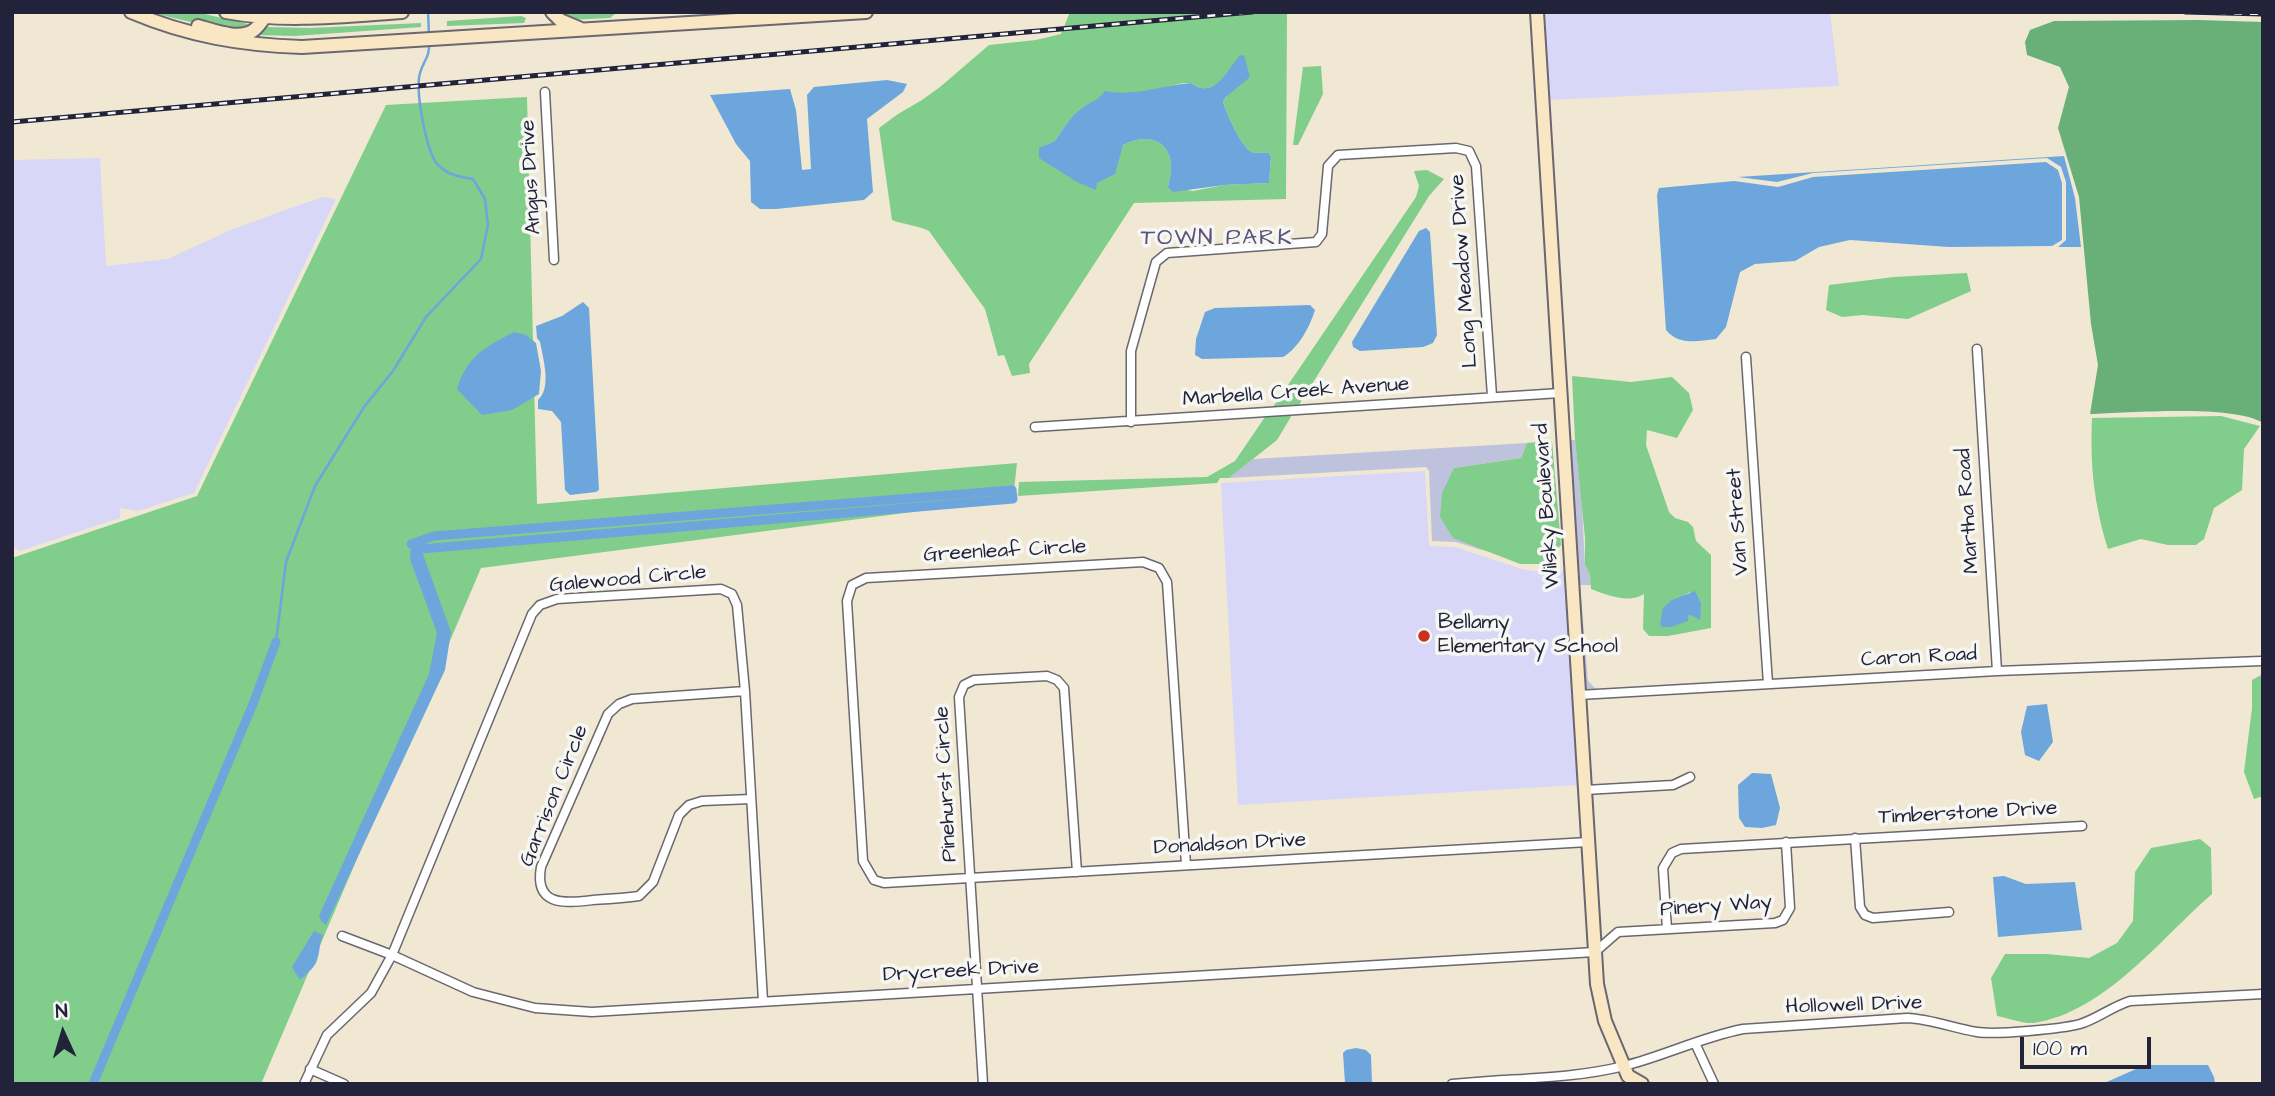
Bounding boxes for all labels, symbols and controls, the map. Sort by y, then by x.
street label: Angus Drive [516,119,548,235]
street label: Long Meadow Drive [1446,173,1484,369]
district label: TOWN PARK [1142,225,1292,253]
street label: Marbella Creek Avenue [1182,373,1410,413]
street label: Wilsky Boulevard [1530,423,1566,589]
street label: Martha Road [1952,447,1986,575]
street label: Van Street [1723,467,1755,577]
street label: Greenleaf Circle [923,535,1087,569]
street label: Galewood Circle [549,561,707,599]
place label: Bellamy Elementary School [1438,611,1618,661]
marker: Bellamy Elementary School [1416,628,1432,644]
street label: Caron Road [1860,642,1978,674]
street label: Pinehurst Circle [930,705,964,863]
street label: Garrison Circle [515,722,595,870]
street label: Timberstone Drive [1878,797,2058,831]
street label: Donaldson Drive [1153,828,1307,862]
street label: Pinery Way [1659,891,1773,923]
street label: Drycreek Drive [882,955,1040,989]
street label: Hollowell Drive [1785,991,1923,1021]
north arrow [28,998,98,1068]
text: N [55,998,68,1025]
scale bar [2023,1023,2154,1066]
text: 100 m [2033,1034,2087,1063]

